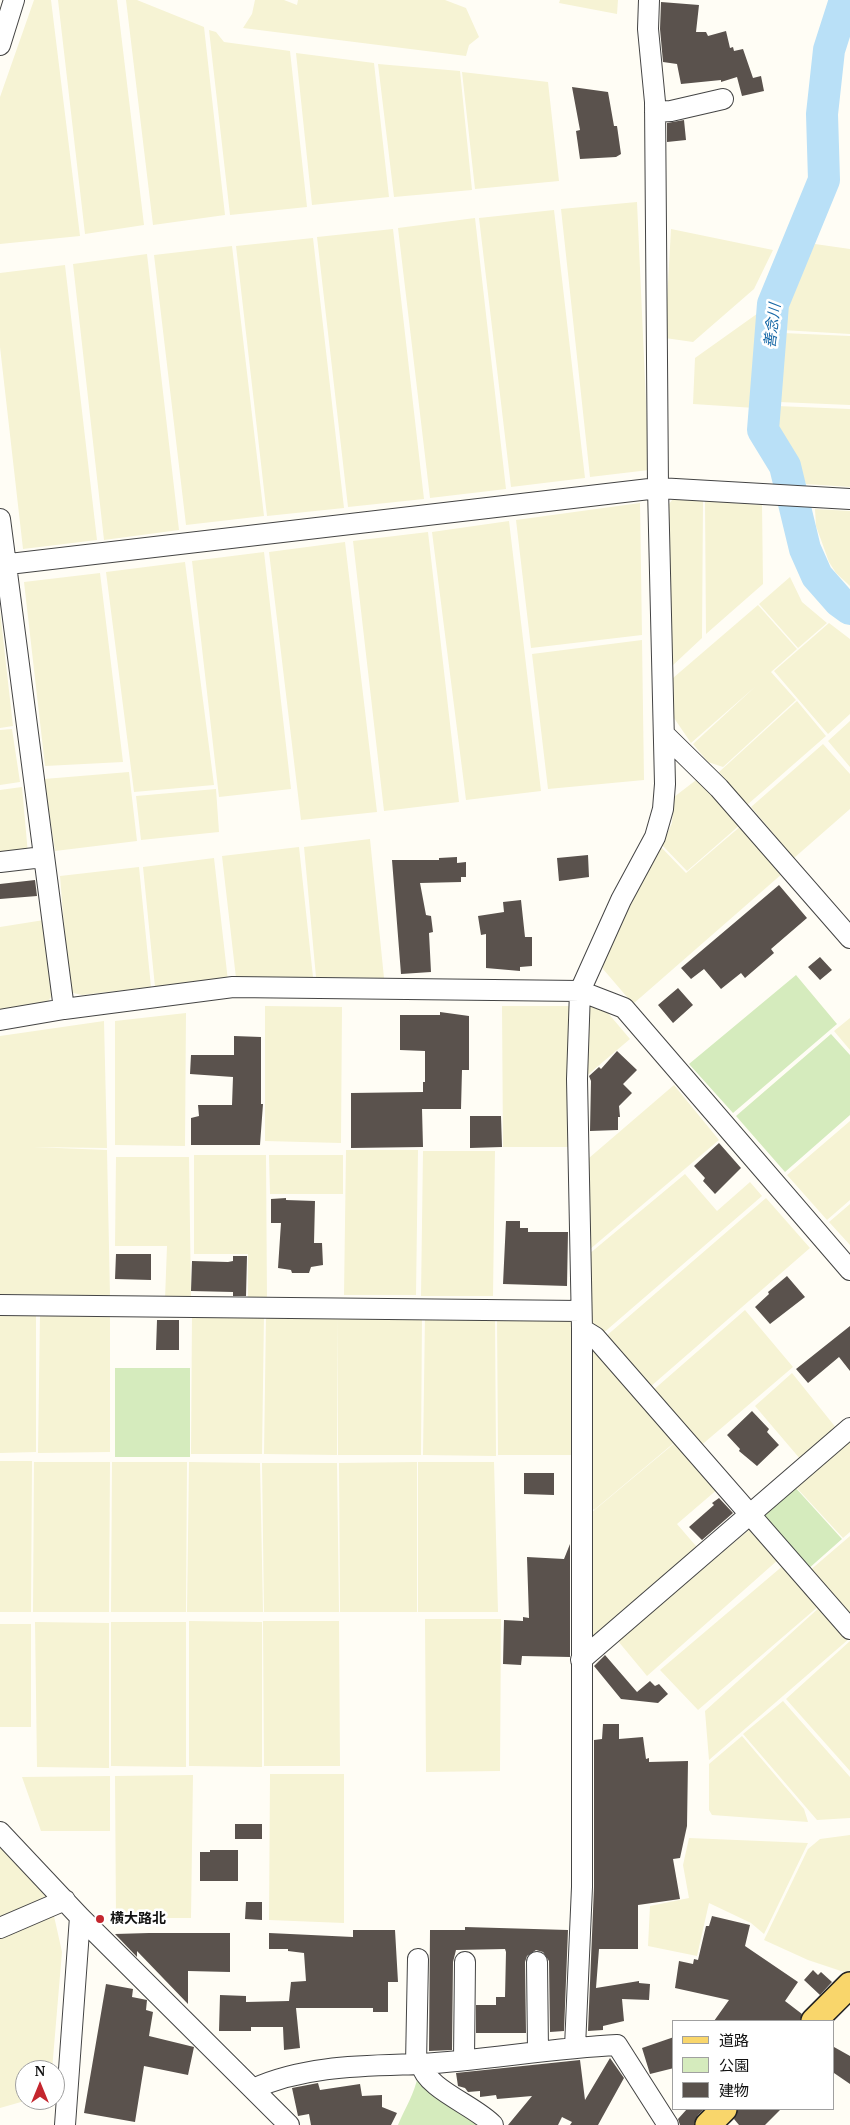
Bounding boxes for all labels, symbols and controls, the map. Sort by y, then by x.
water label: 善念川 [761,303,785,349]
place label: 横大路北 [110,1911,166,1927]
marker: 横大路北 [94,1913,106,1925]
legend [672,2020,835,2110]
text: 道路 [719,2030,749,2050]
text: 公園 [719,2055,749,2075]
north arrow [15,2060,65,2110]
text: N [35,2061,45,2080]
text: 建物 [719,2080,749,2100]

